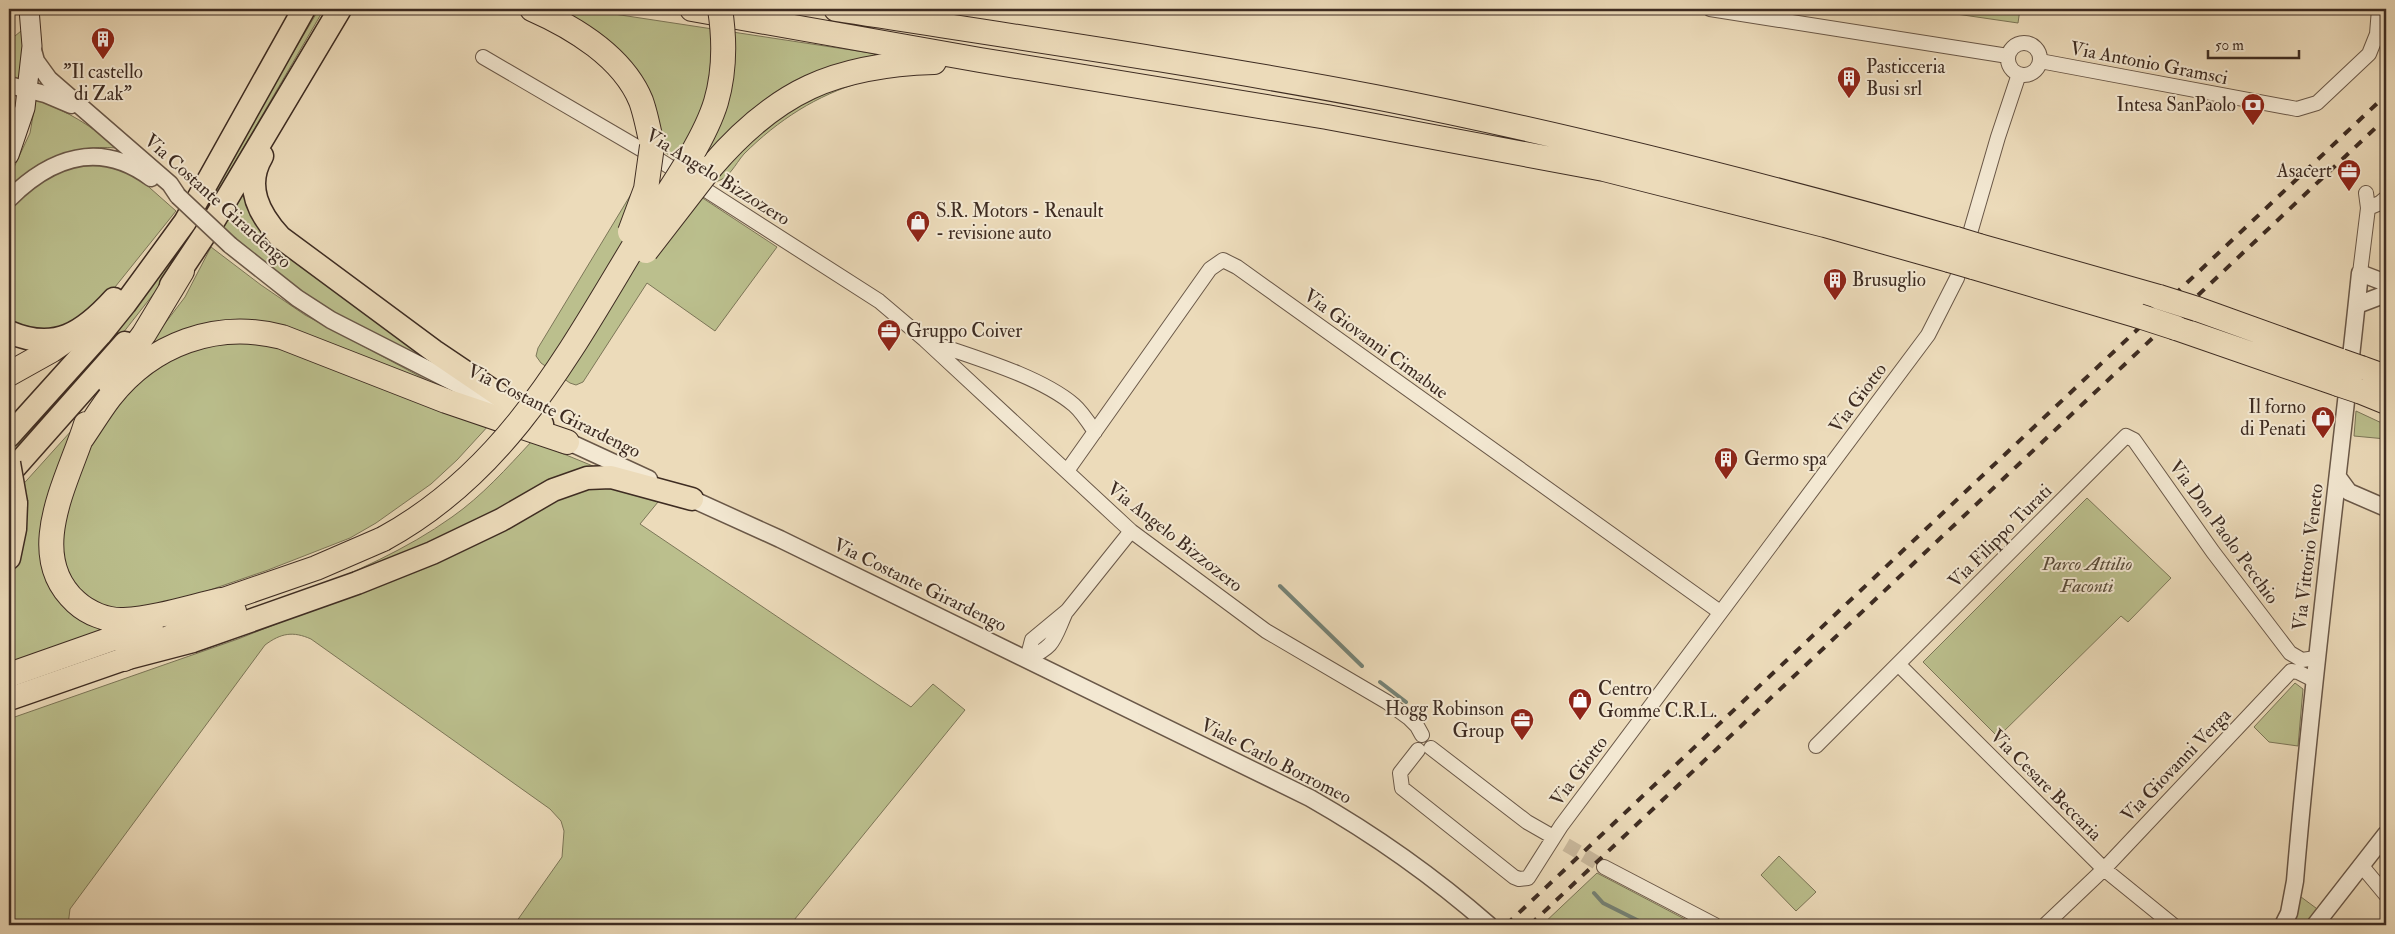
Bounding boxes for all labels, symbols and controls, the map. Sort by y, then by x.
building icon: "Il castello di Zak" [90,26,116,60]
scale bar [2208,28,2299,60]
street label: Via Antonio Gramsci [2068,36,2230,90]
text: 50 m [2215,36,2244,55]
place label: Pasticceria Busi srl [1866,55,1945,101]
place label: "Il castello di Zak" [63,60,143,106]
building icon: Pasticceria Busi srl [1836,65,1862,99]
bank icon: Intesa SanPaolo [2240,92,2266,126]
place label: Intesa SanPaolo [2117,93,2236,117]
street label: Via Angelo Bizzozero [641,123,795,231]
street label: Via Costante Girardengo [139,128,297,274]
office icon: Asacert [2336,158,2362,192]
place label: Asacert [2276,159,2332,183]
place label: S.R. Motors - Renault - revisione auto [936,199,1104,245]
shop icon: S.R. Motors - Renault - revisione auto [905,209,931,243]
building icon: Brusuglio [1822,267,1848,301]
place label: Brusuglio [1852,268,1926,292]
street label: Via Giovanni Cimabue [1299,283,1453,405]
office icon: Gruppo Coiver [876,318,902,352]
place label: Gruppo Coiver [906,319,1022,344]
street label: Via Giotto [1824,358,1892,438]
street label: Via Costante Girardengo [463,359,645,463]
place label: Il forno di Penati [2240,395,2306,441]
shop icon: Il forno di Penati [2310,405,2336,439]
building icon: Germo spa [1713,446,1739,480]
place label: Germo spa [1744,447,1827,472]
street label: Via Don Paolo Pecchio [2164,455,2284,609]
street label: Via Angelo Bizzozero [1102,477,1248,597]
street label: Via Filippo Turati [1943,479,2058,594]
street label: Via Vittorio Veneto [2287,482,2329,632]
street label: Via Costante Girardengo [829,533,1011,637]
park label: Parco Attilio Faconti [2041,552,2133,598]
place label: Centro Gomme C.R.L. [1598,677,1717,723]
shop icon: Centro Gomme C.R.L. [1567,687,1593,721]
place label: Hogg Robinson Group [1385,697,1504,744]
street label: Via Giovanni Verga [2116,703,2236,827]
office icon: Hogg Robinson Group [1509,707,1535,741]
street label: Viale Carlo Borromeo [1197,713,1355,809]
street label: Via Cesare Beccaria [1985,724,2107,846]
street label: Via Giotto [1545,731,1613,811]

